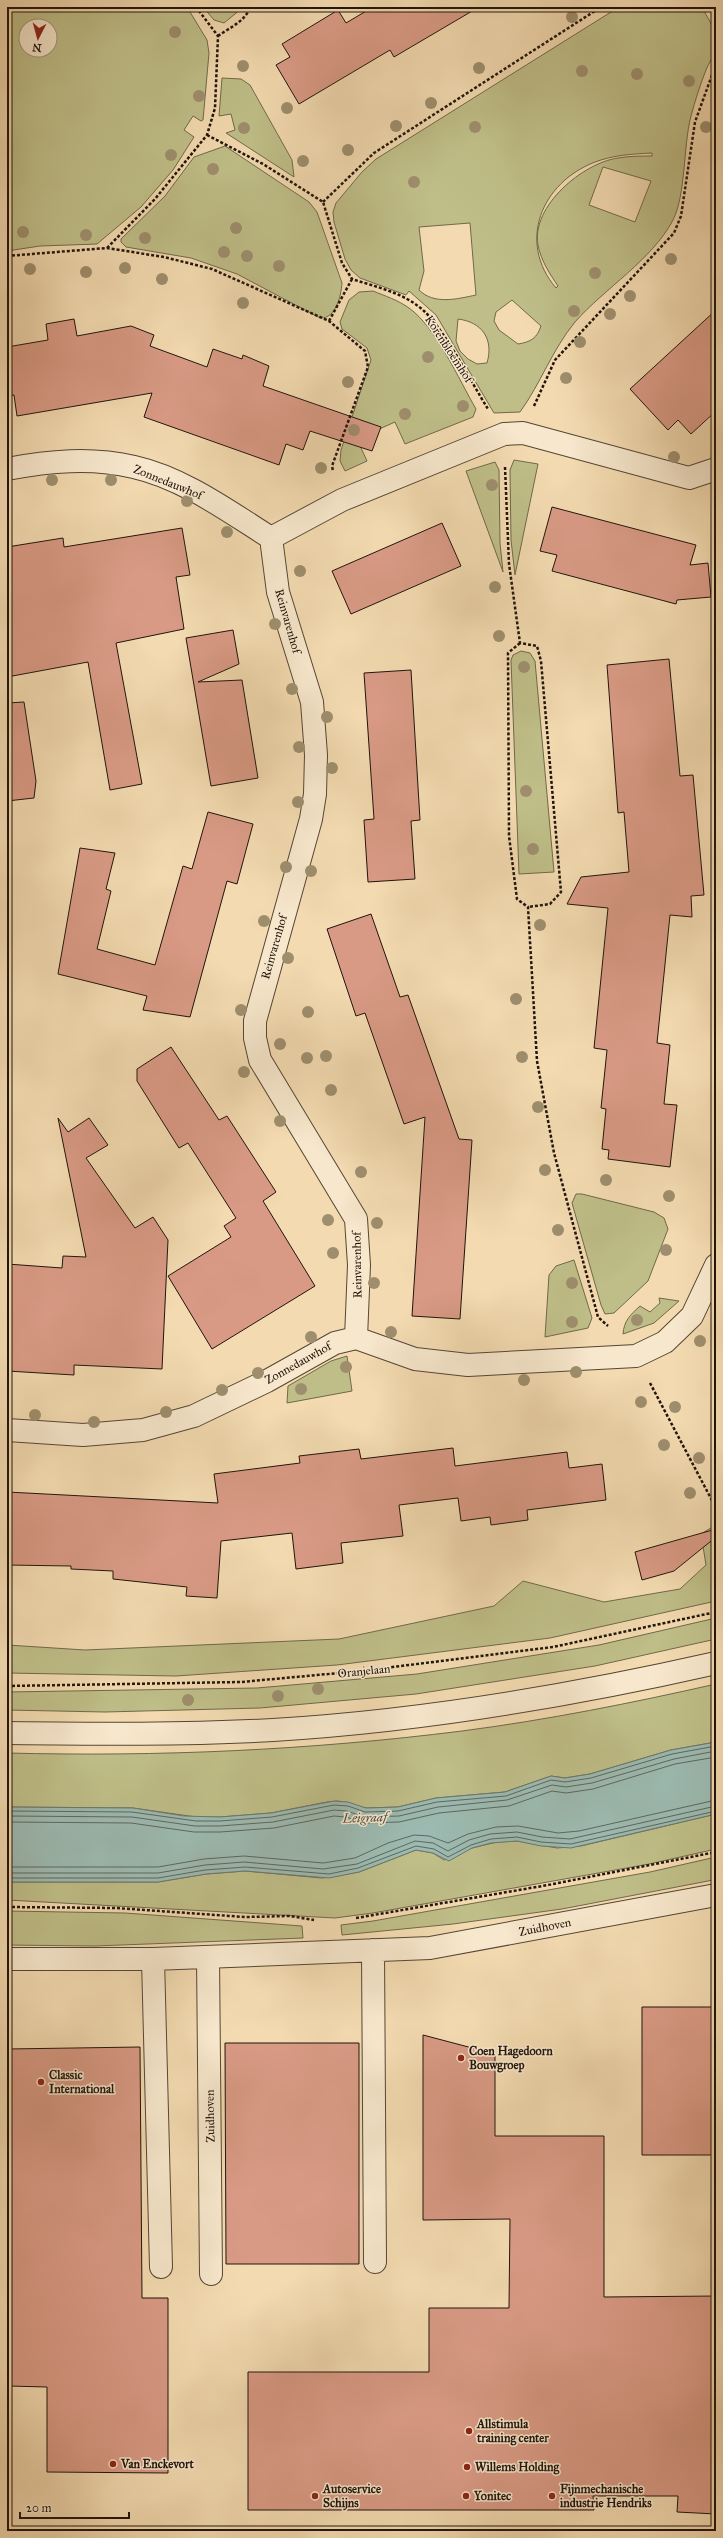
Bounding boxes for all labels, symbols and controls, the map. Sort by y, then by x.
north arrow [18,18,58,58]
text: N [31,40,42,54]
street label: Korenbloemhof [422,313,477,387]
street label: Zonnedauwhof [131,462,207,503]
street label: Reinvarenhof [272,587,304,657]
street label: Reinvarenhof [258,911,290,981]
street label: Reinvarenhof [349,1230,365,1298]
street label: Zonnedauwhof [262,1338,335,1387]
street label: Oranjelaan [337,1661,392,1681]
water label: Leigraaf [341,1809,391,1827]
street label: Zuidhoven [518,1915,573,1939]
place label: Coen Hagedoorn Bouwgroep [469,2044,553,2073]
marker: Coen Hagedoorn Bouwgroep [456,2053,466,2063]
place label: Classic International [49,2068,115,2096]
marker: Classic International [36,2077,46,2087]
street label: Zuidhoven [203,2089,217,2143]
place label: Allstimula training center [476,2417,549,2446]
marker: Allstimula training center [464,2426,474,2436]
place label: Van Enckevort [120,2457,194,2471]
marker: Van Enckevort [108,2459,118,2469]
place label: Willems Holding [475,2460,560,2475]
marker: Willems Holding [462,2462,472,2472]
place label: Autoservice Schijns [322,2482,381,2511]
place label: Fijnmechanische industrie Hendriks [560,2482,652,2510]
place label: Yonitec [473,2489,511,2503]
marker: Autoservice Schijns [310,2491,320,2501]
marker: Yonitec [461,2491,471,2501]
marker: Fijnmechanische industrie Hendriks [547,2491,557,2501]
scale bar [20,2494,129,2520]
text: 20 m [26,2501,52,2515]

